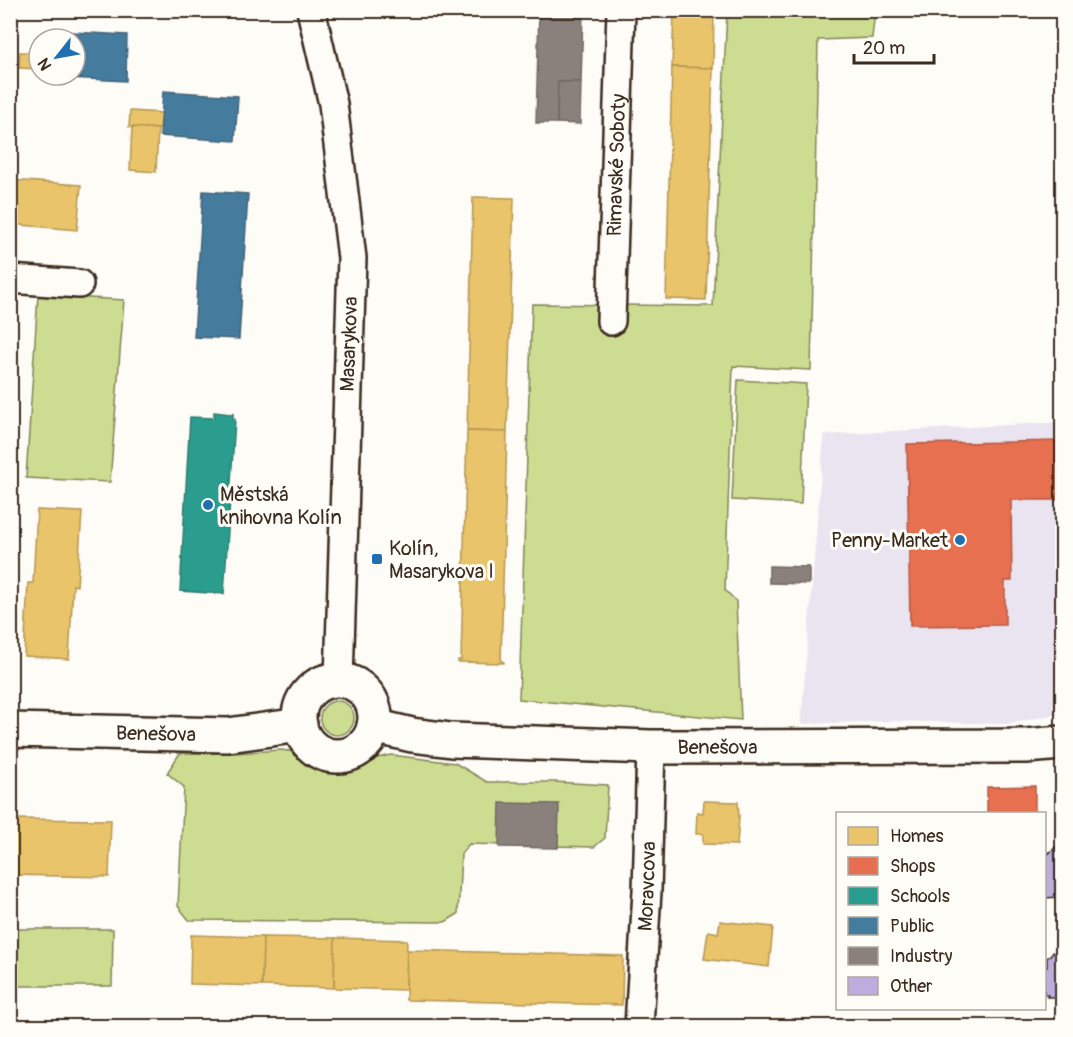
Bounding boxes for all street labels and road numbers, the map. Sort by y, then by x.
street label: Rimavské Soboty [601,93,631,237]
street label: Masarykova [335,296,363,392]
street label: Benešova [116,720,196,747]
street label: Benešova [677,734,758,759]
street label: Moravcova [632,841,661,932]

